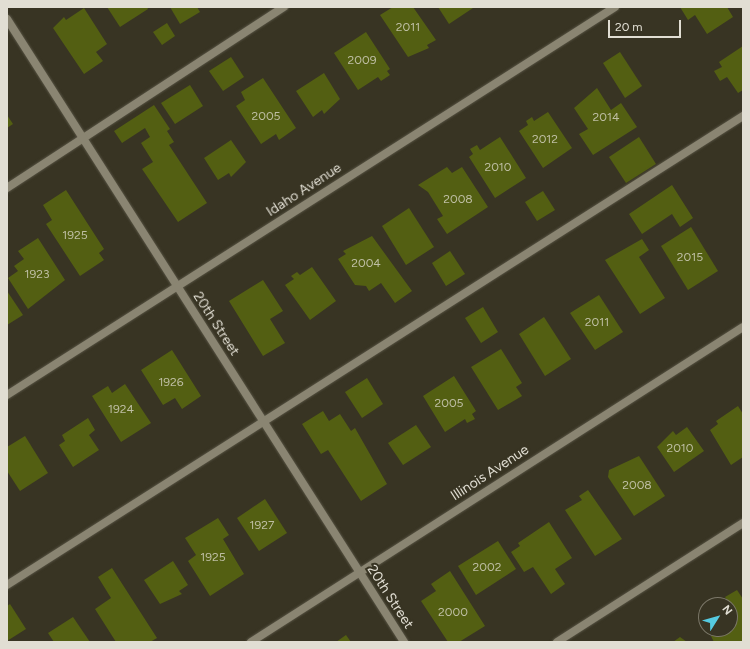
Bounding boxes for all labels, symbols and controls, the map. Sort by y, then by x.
scale bar [610,12,683,38]
text: 20 m [615,20,643,34]
house number: 2011 [396,21,420,35]
house number: 2009 [348,54,376,68]
house number: 2005 [252,110,280,124]
house number: 2014 [593,111,619,125]
house number: 2012 [532,133,558,147]
street label: Idaho Avenue [263,160,345,220]
house number: 2010 [484,161,512,175]
house number: 2008 [443,193,473,207]
house number: 1925 [62,229,88,243]
house number: 2015 [677,251,703,265]
house number: 2004 [351,257,381,271]
house number: 1923 [25,268,49,282]
street label: 20th Street [189,289,243,359]
house number: 2011 [585,316,609,330]
house number: 1926 [158,376,184,390]
house number: 2005 [435,397,463,411]
house number: 1924 [108,403,134,417]
street label: Illinois Avenue [448,442,532,504]
house number: 2010 [666,442,694,456]
house number: 2008 [622,479,652,493]
house number: 1927 [250,519,274,533]
house number: 1925 [200,551,226,565]
house number: 2002 [473,561,501,575]
street label: 20th Street [363,562,417,632]
north arrow [698,597,738,637]
text: N [719,603,735,617]
house number: 2000 [438,606,468,620]

